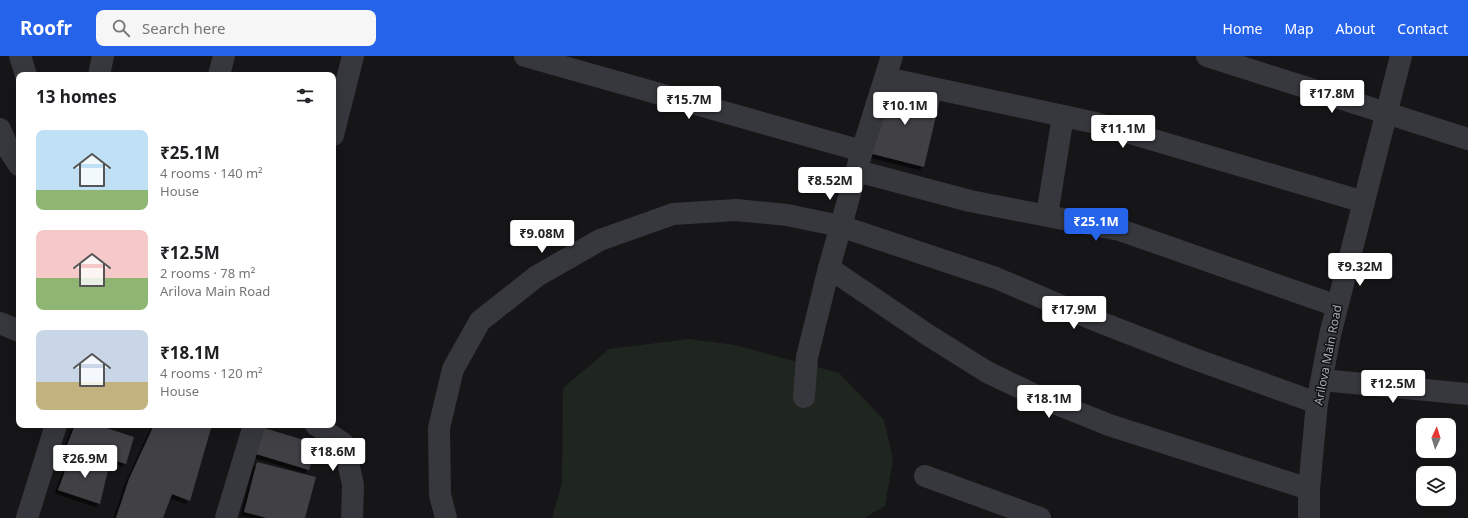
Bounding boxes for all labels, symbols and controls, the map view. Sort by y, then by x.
search box [96,10,376,46]
text: Roofr [20,15,72,41]
icon: search [110,17,132,39]
text: Search here [142,18,226,38]
text: Home [1223,19,1262,38]
text: Map [1284,19,1314,38]
text: About [1336,19,1375,38]
text: Contact [1397,19,1448,38]
pin: ₹17.8M [1299,80,1365,114]
text: ₹17.8M [1309,84,1355,102]
text: 13 homes [36,85,117,108]
icon: filters [294,85,316,107]
pin: ₹15.7M [656,86,722,120]
text: ₹15.7M [666,90,712,108]
pin: ₹10.1M [872,92,938,126]
text: ₹10.1M [882,96,928,114]
pin: ₹11.1M [1090,115,1156,149]
text: ₹11.1M [1100,119,1146,137]
text: ₹25.1M [160,141,220,164]
icon: home [68,146,116,194]
text: 4 rooms · 140 m² [160,164,263,182]
pin: ₹8.52M [797,167,863,201]
text: ₹8.52M [807,171,853,189]
text: House [160,182,199,200]
pin: ₹25.1M [1063,208,1129,242]
text: ₹25.1M [1073,212,1119,230]
pin: ₹9.08M [509,220,575,254]
text: ₹9.08M [519,224,565,242]
text: ₹12.5M [160,241,220,264]
icon: home [68,246,116,294]
pin: ₹9.32M [1327,253,1393,287]
text: ₹9.32M [1337,257,1383,275]
text: 2 rooms · 78 m² [160,264,255,282]
text: Arilova Main Road [160,282,270,300]
pin: ₹17.9M [1041,296,1107,330]
text: ₹17.9M [1051,300,1097,318]
street label: Arilova Main Road [1309,303,1346,407]
text: ₹18.1M [160,341,220,364]
icon: home [68,346,116,394]
text: 4 rooms · 120 m² [160,364,263,382]
pin: ₹12.5M [1360,370,1426,404]
text: ₹12.5M [1370,374,1416,392]
text: House [160,382,199,400]
pin: ₹18.1M [1016,385,1082,419]
text: ₹18.1M [1026,389,1072,407]
north arrow [1416,418,1456,458]
map controls [1416,418,1456,506]
pin: ₹18.6M [300,438,366,472]
text: ₹18.6M [310,442,356,460]
pin: ₹26.9M [52,445,118,479]
text: ₹26.9M [62,449,108,467]
button: layers [1416,466,1456,506]

